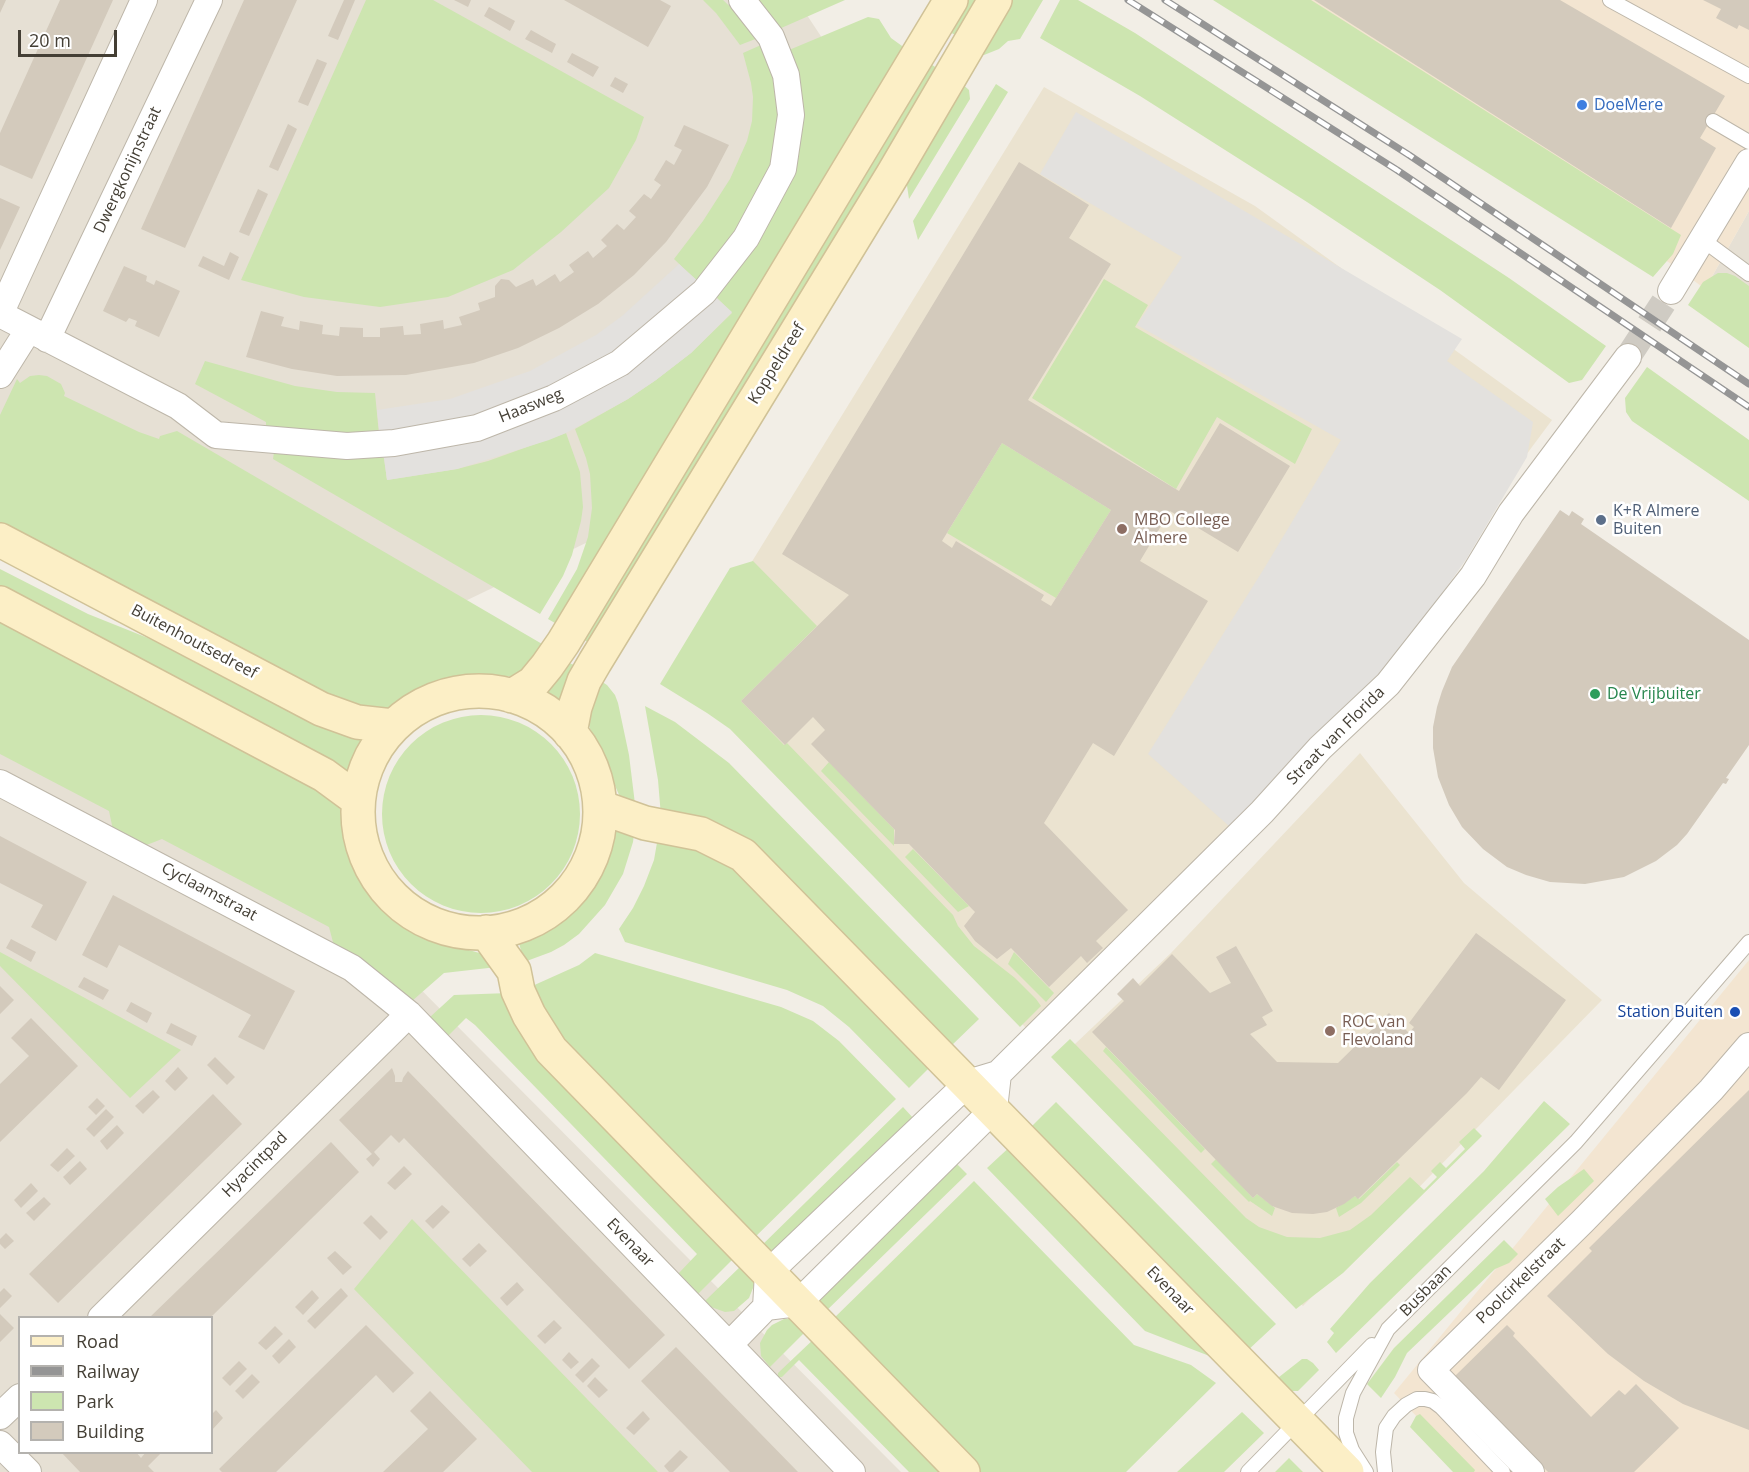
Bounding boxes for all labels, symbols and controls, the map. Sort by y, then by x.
scale bar [21,18,120,56]
text: 20 m [29,28,71,52]
place label: DoeMere [1594,95,1663,115]
marker: DoeMere [1575,98,1589,112]
street label: Dwergkonijnstraat [90,104,166,236]
street label: Koppeldreef [745,320,809,408]
street label: Haasweg [496,384,566,428]
place label: K+R Almere Buiten [1613,501,1699,539]
place label: MBO College Almere [1134,510,1230,548]
marker: K+R Almere Buiten [1594,513,1608,527]
marker: MBO College Almere [1115,522,1129,536]
street label: Buitenhoutsedreef [128,601,260,683]
street label: Straat van Florida [1283,683,1389,789]
place label: De Vrijbuiter [1607,684,1701,704]
marker: De Vrijbuiter [1588,687,1602,701]
street label: Cyclaamstraat [158,859,260,925]
place label: Station Buiten [1618,1002,1723,1022]
marker: Station Buiten [1728,1005,1742,1019]
place label: ROC van Flevoland [1342,1012,1413,1050]
marker: ROC van Flevoland [1323,1024,1337,1038]
street label: Hyacintpad [218,1128,292,1202]
street label: Evenaar [602,1215,658,1271]
street label: Poolcirkelstraat [1473,1234,1569,1328]
street label: Busbaan [1396,1261,1456,1321]
street label: Evenaar [1142,1263,1198,1319]
legend [18,1316,213,1454]
text: Road [76,1329,119,1353]
text: Railway [76,1359,139,1383]
text: Park [76,1389,114,1413]
text: Building [76,1419,144,1443]

